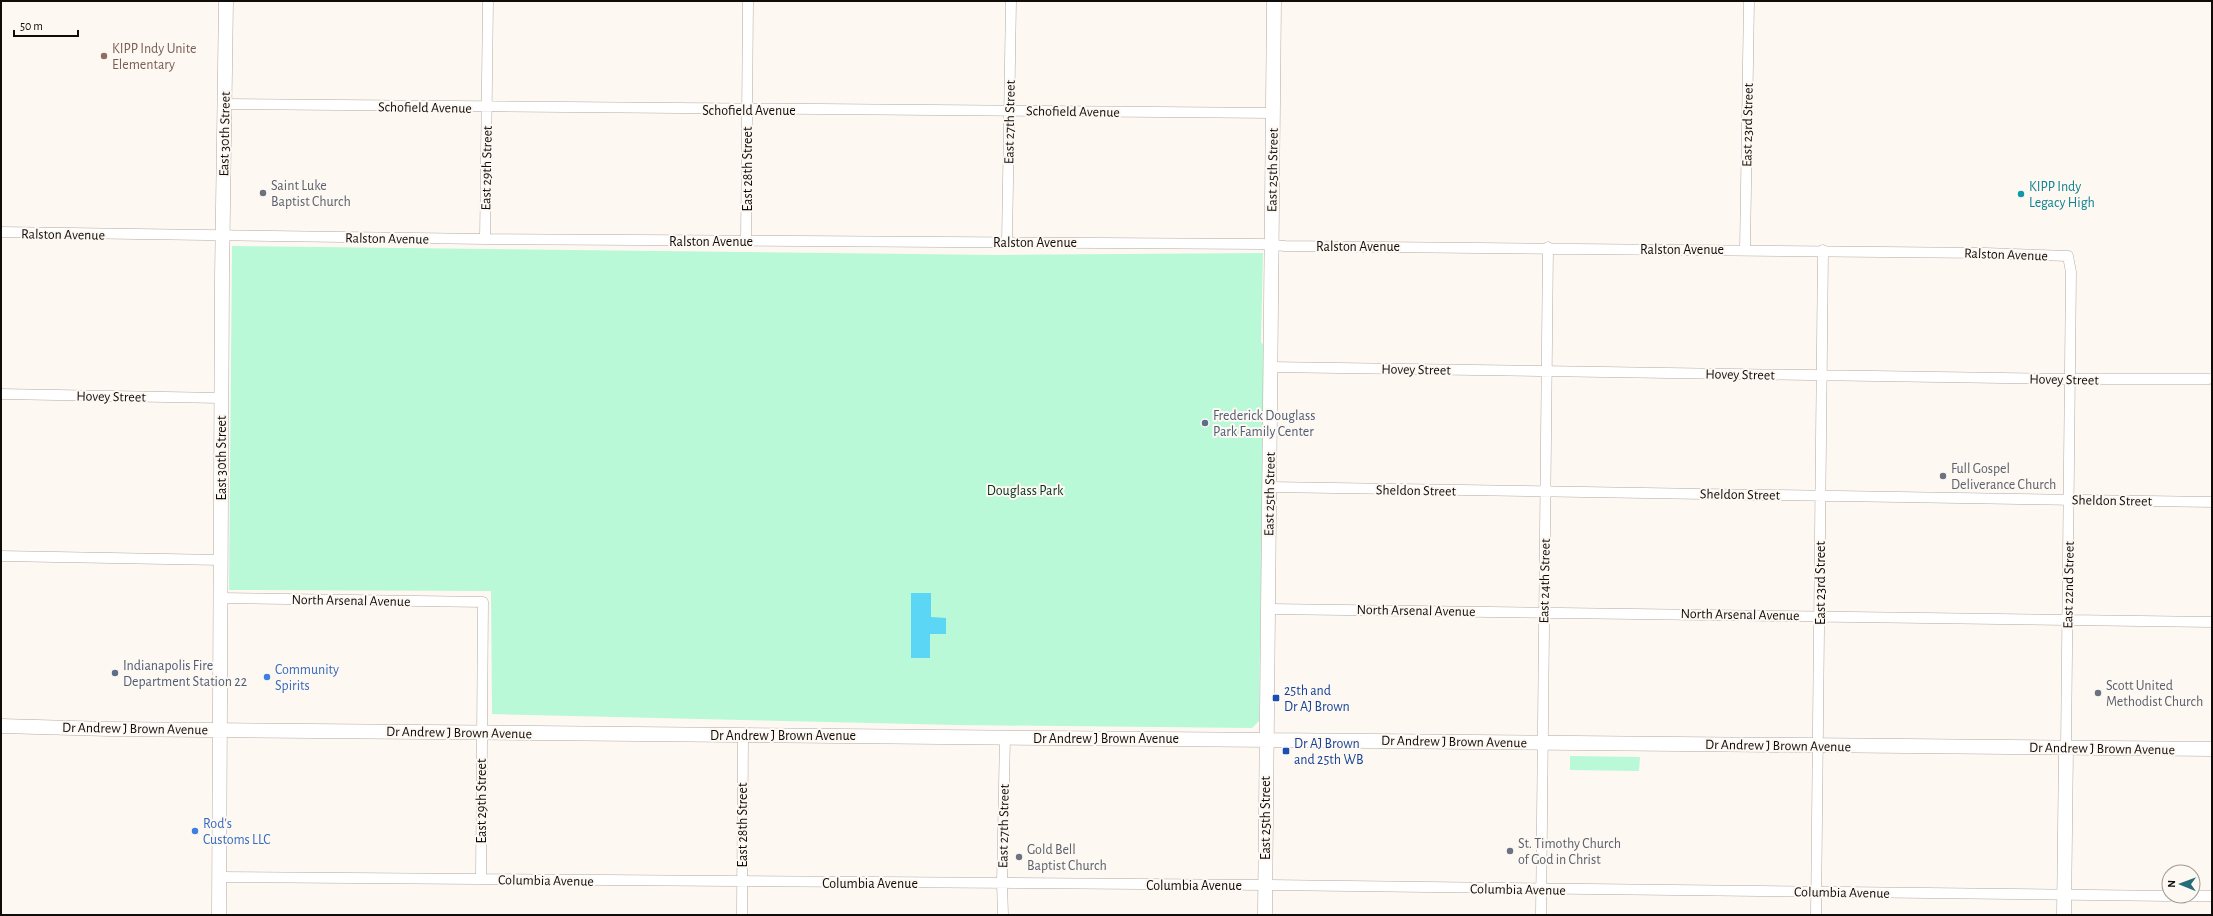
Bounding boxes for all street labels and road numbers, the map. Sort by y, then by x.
street label: East 27th Street [1002,79,1018,164]
street label: East 23rd Street [1740,82,1756,167]
street label: East 30th Street [217,91,233,177]
street label: Schofield Avenue [378,100,472,116]
street label: Schofield Avenue [702,104,796,118]
street label: Schofield Avenue [1026,104,1120,120]
street label: East 29th Street [479,125,495,211]
street label: East 28th Street [741,126,755,211]
street label: East 25th Street [1265,127,1281,212]
street label: Ralston Avenue [21,227,105,243]
street label: Ralston Avenue [345,231,429,247]
street label: Ralston Avenue [669,235,753,249]
street label: Ralston Avenue [993,236,1077,250]
street label: Ralston Avenue [1316,240,1400,254]
street label: Ralston Avenue [1640,243,1724,257]
street label: Ralston Avenue [1964,247,2048,263]
street label: Hovey Street [1381,362,1451,378]
street label: Hovey Street [1705,367,1775,383]
street label: Hovey Street [2029,372,2099,388]
street label: Hovey Street [76,389,146,405]
street label: East 30th Street [215,415,229,501]
street label: East 25th Street [1262,451,1278,536]
street label: Sheldon Street [1376,483,1457,499]
street label: Sheldon Street [1700,487,1781,503]
street label: Sheldon Street [2072,493,2153,509]
street label: East 24th Street [1537,538,1553,624]
street label: East 23rd Street [1814,540,1828,625]
street label: East 22nd Street [2061,541,2077,629]
street label: North Arsenal Avenue [291,593,411,609]
street label: North Arsenal Avenue [1356,603,1476,619]
street label: North Arsenal Avenue [1680,607,1800,623]
street label: Dr Andrew J Brown Avenue [62,721,208,737]
street label: Dr Andrew J Brown Avenue [386,725,532,741]
street label: Dr Andrew J Brown Avenue [710,729,856,743]
street label: Dr Andrew J Brown Avenue [1033,732,1179,746]
street label: Dr Andrew J Brown Avenue [1381,734,1527,750]
street label: Dr Andrew J Brown Avenue [1705,738,1851,754]
street label: Dr Andrew J Brown Avenue [2029,741,2175,757]
street label: East 29th Street [475,758,489,843]
street label: East 25th Street [1259,775,1273,860]
street label: East 28th Street [736,782,750,867]
street label: East 27th Street [996,783,1012,868]
street label: Columbia Avenue [498,873,594,889]
street label: Columbia Avenue [822,877,918,891]
street label: Columbia Avenue [1146,879,1242,893]
street label: Columbia Avenue [1470,882,1566,898]
street label: Columbia Avenue [1794,885,1890,901]

